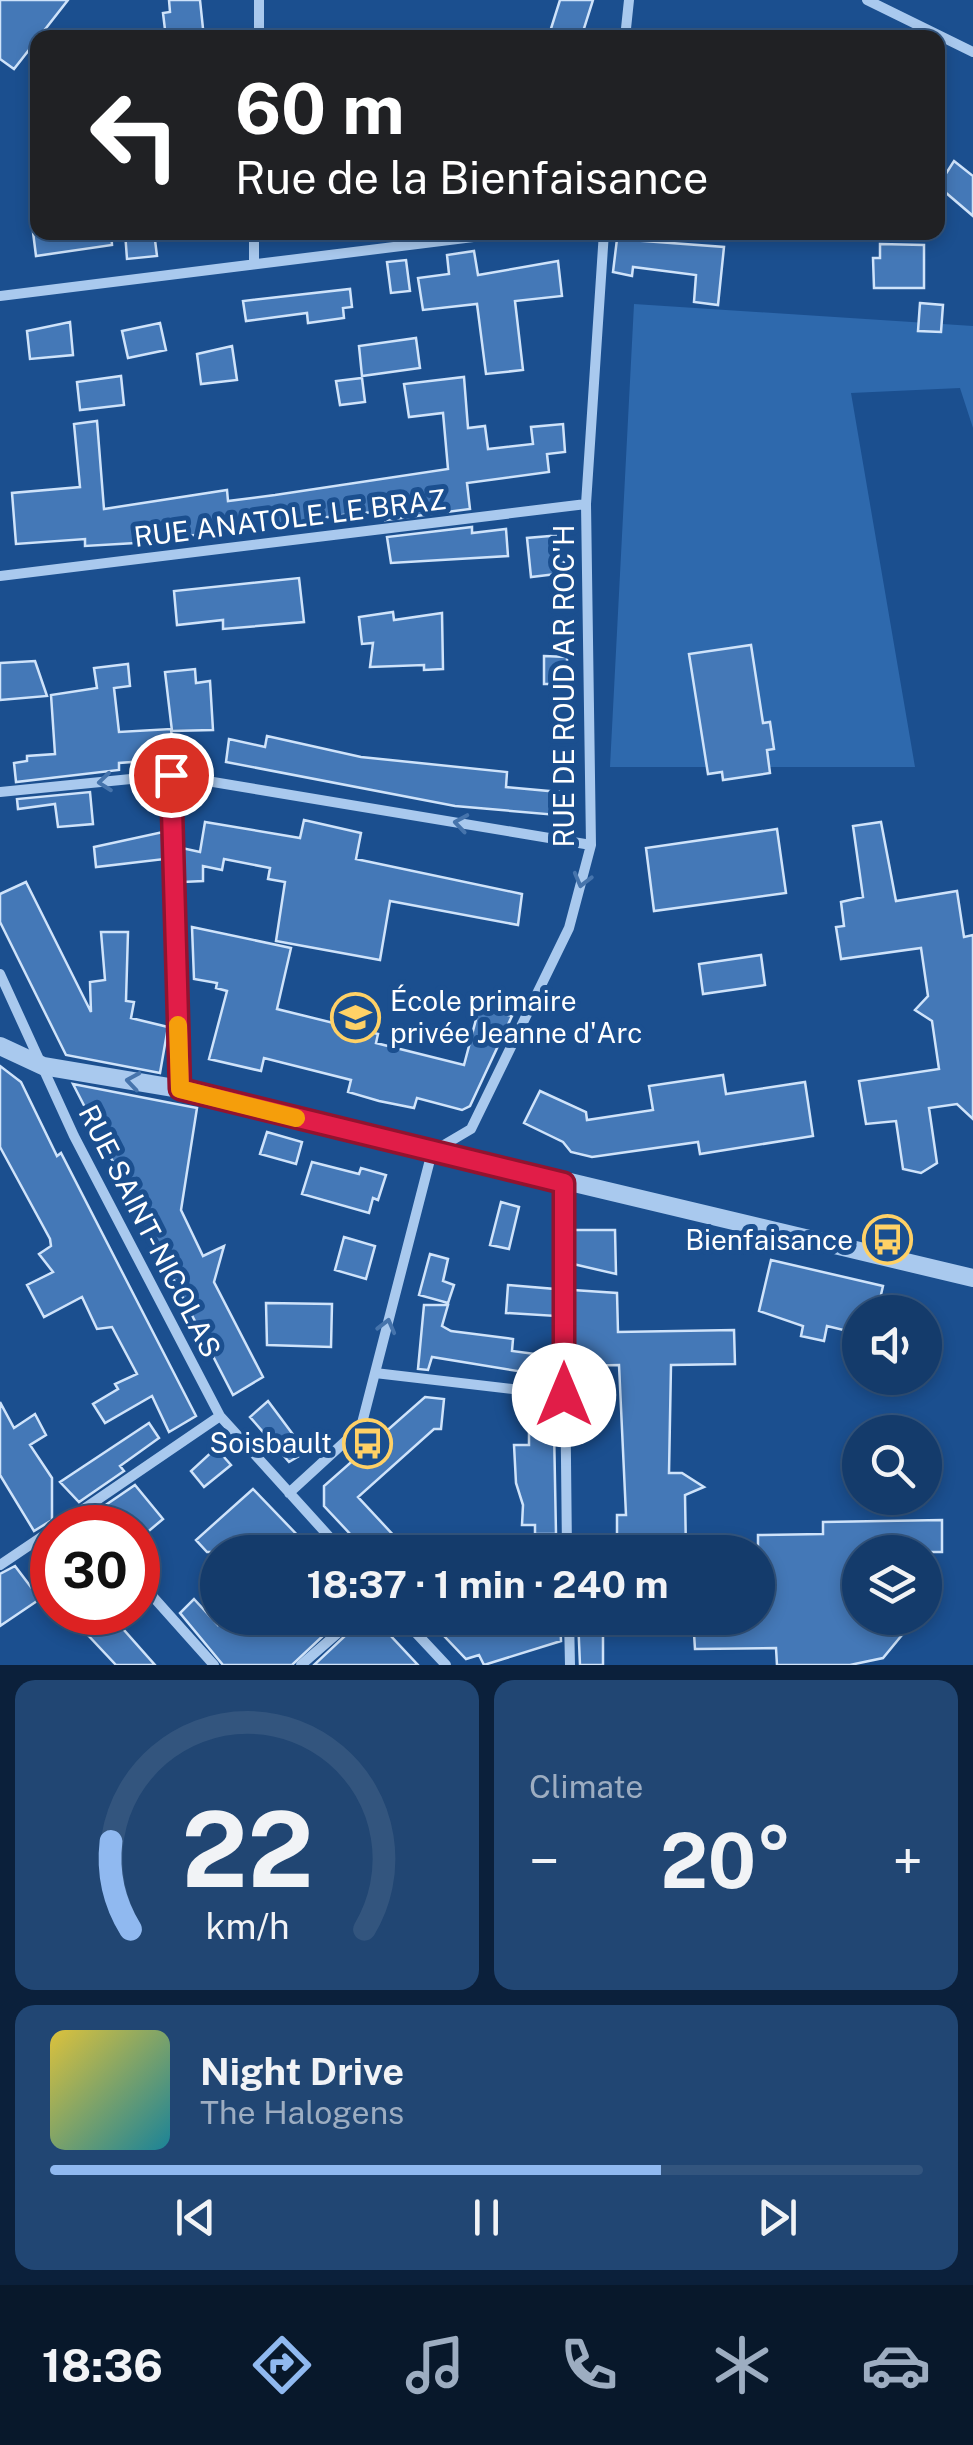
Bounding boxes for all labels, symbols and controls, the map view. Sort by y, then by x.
text: 60 m [235,67,405,150]
icon: left [70,70,200,200]
text: Rue de la Bienfaisance [235,151,708,204]
street label: RUE ANATOLE LE BRAZ [132,482,448,553]
street label: RUE DE ROUD AR ROC'H [547,525,580,847]
pin [129,733,214,818]
icon: arrive [144,748,199,803]
one-way arrow [96,770,112,792]
one-way arrow [452,813,469,834]
one-way arrow [572,871,593,888]
place label: École primaire privée Jeanne d'Arc [390,984,642,1049]
school or university icon: École primaire privée Jeanne d'Arc [329,991,381,1043]
one-way arrow [125,1071,141,1092]
street label: RUE SAINT-NICOLAS [73,1099,228,1362]
bus stop icon: Bienfaisance [862,1214,914,1266]
place label: Bienfaisance [685,1223,853,1256]
map controls [842,1295,942,1635]
button: sound [842,1295,942,1395]
one-way arrow [375,1318,396,1335]
position arrow [512,1343,616,1447]
button: search [842,1415,942,1515]
bus stop icon: Soisbault [341,1417,393,1469]
place label: Soisbault [210,1426,332,1459]
speed limit sign: 30 [30,1505,160,1635]
button: layers [842,1535,942,1635]
text: 18:37 · 1 min · 240 m [307,1562,668,1607]
text: Climate [529,1768,643,1805]
text: 22 [181,1788,313,1910]
text: 20° [660,1817,792,1905]
text: − [529,1829,560,1893]
text: + [892,1829,923,1893]
text: km/h [205,1905,289,1947]
text: Night Drive [200,2049,404,2094]
text: The Halogens [200,2094,404,2131]
icon: previous [168,2190,223,2245]
icon: pause [459,2190,514,2245]
icon: next [750,2190,805,2245]
icon: directions [247,2330,317,2400]
icon: music [400,2330,470,2400]
icon: phone [554,2330,624,2400]
icon: climate [707,2330,777,2400]
icon: car [861,2330,931,2400]
text: 18:36 [42,2339,163,2392]

